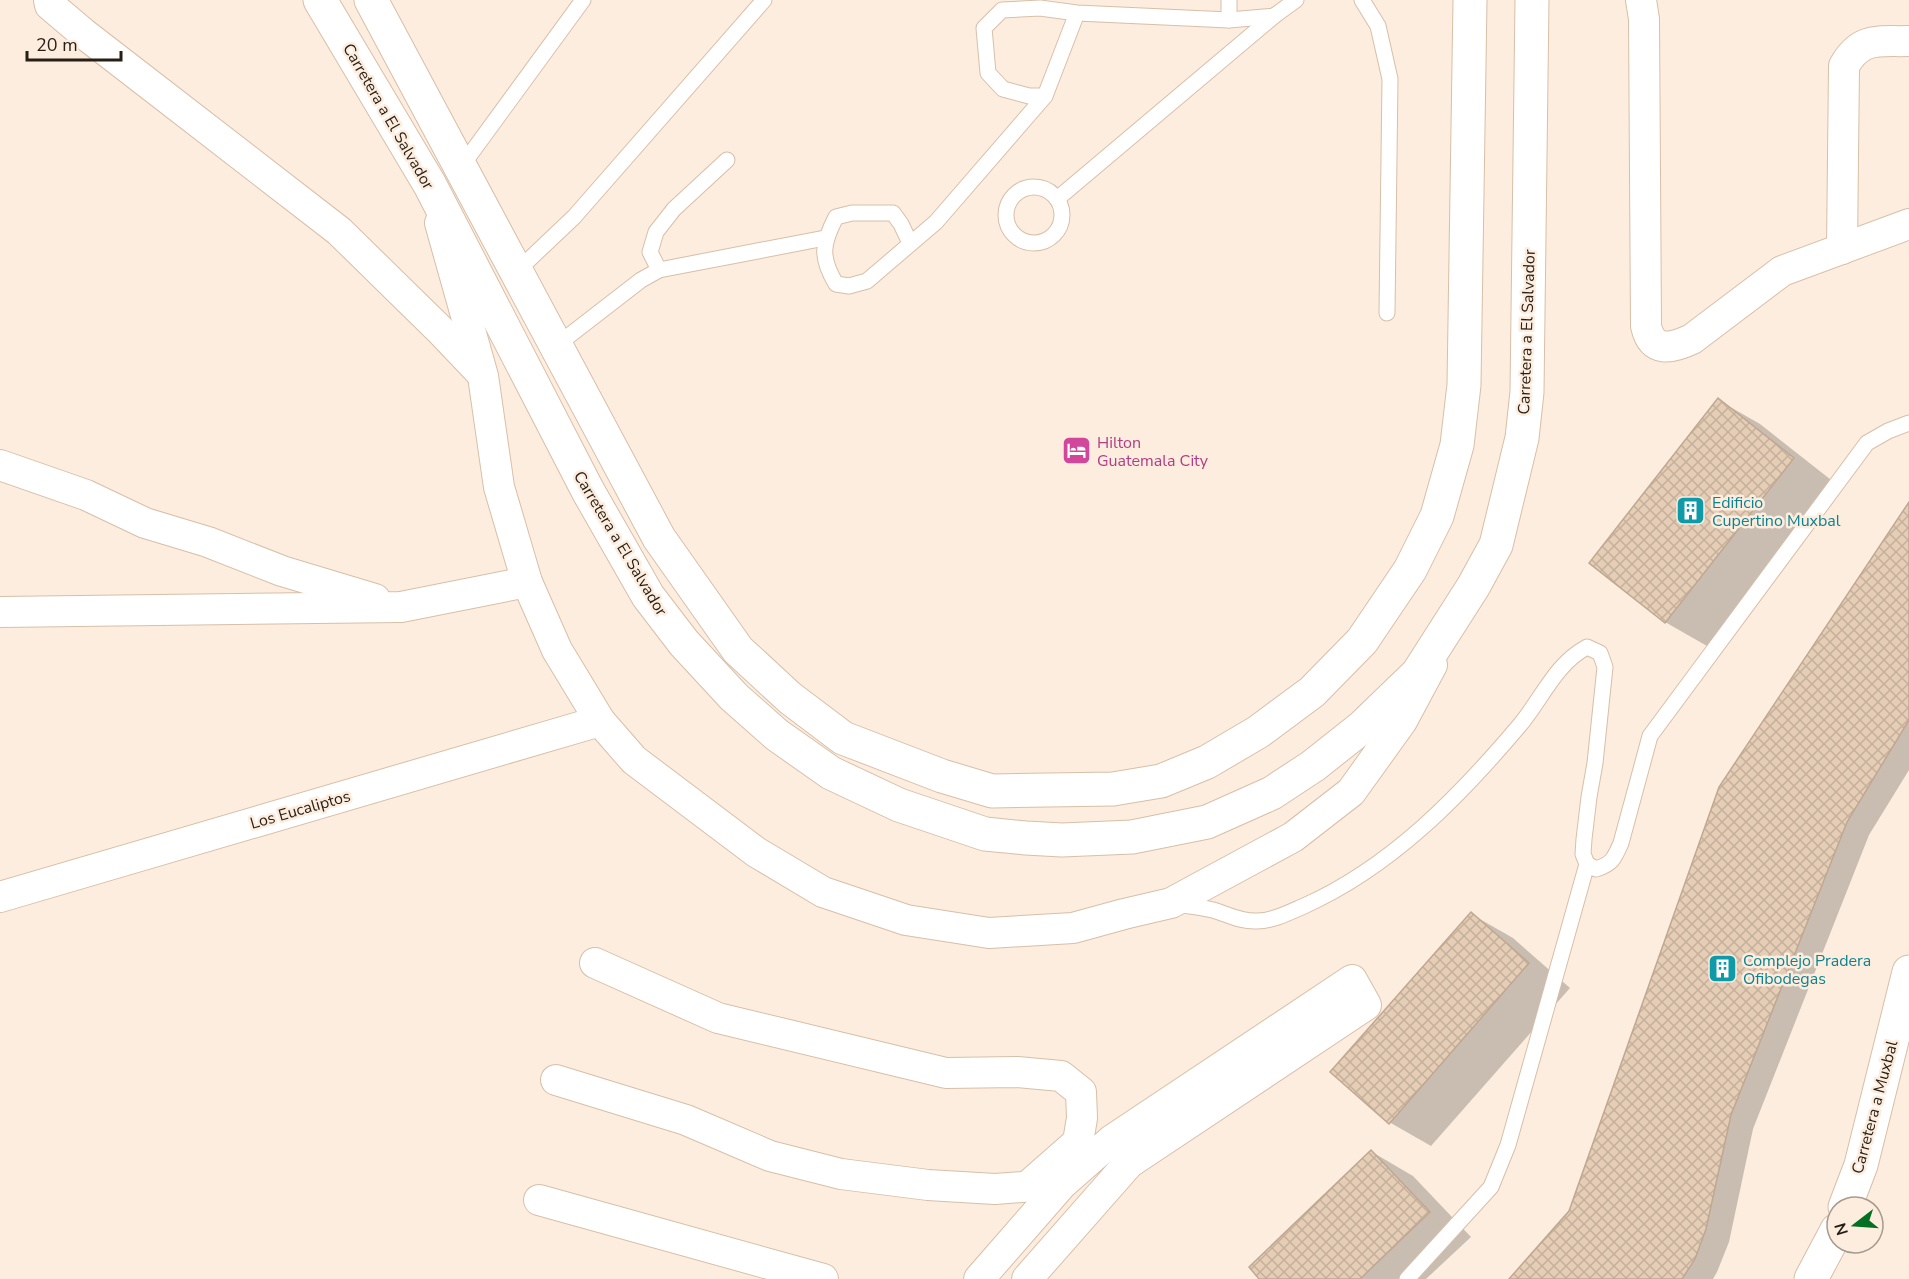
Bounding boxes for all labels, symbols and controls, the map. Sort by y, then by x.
scale bar [27,24,122,62]
text: 20 m [36,33,78,57]
street label: Carretera a El Salvador [337,39,439,194]
street label: Carretera a El Salvador [1513,249,1541,415]
place label: Hilton Guatemala City [1097,432,1209,472]
hotel icon: Hilton Guatemala City [1060,435,1092,467]
street label: Carretera a El Salvador [568,467,672,620]
place label: Edificio Cupertino Muxbal [1712,492,1841,532]
building icon: Edificio Cupertino Muxbal [1675,495,1707,527]
street label: Los Eucaliptos [248,785,353,835]
place label: Complejo Pradera Ofibodegas [1743,950,1871,990]
building icon: Complejo Pradera Ofibodegas [1706,953,1738,985]
street label: Carretera a Muxbal [1847,1038,1903,1176]
north arrow [1825,1195,1885,1255]
text: N [1829,1220,1854,1238]

